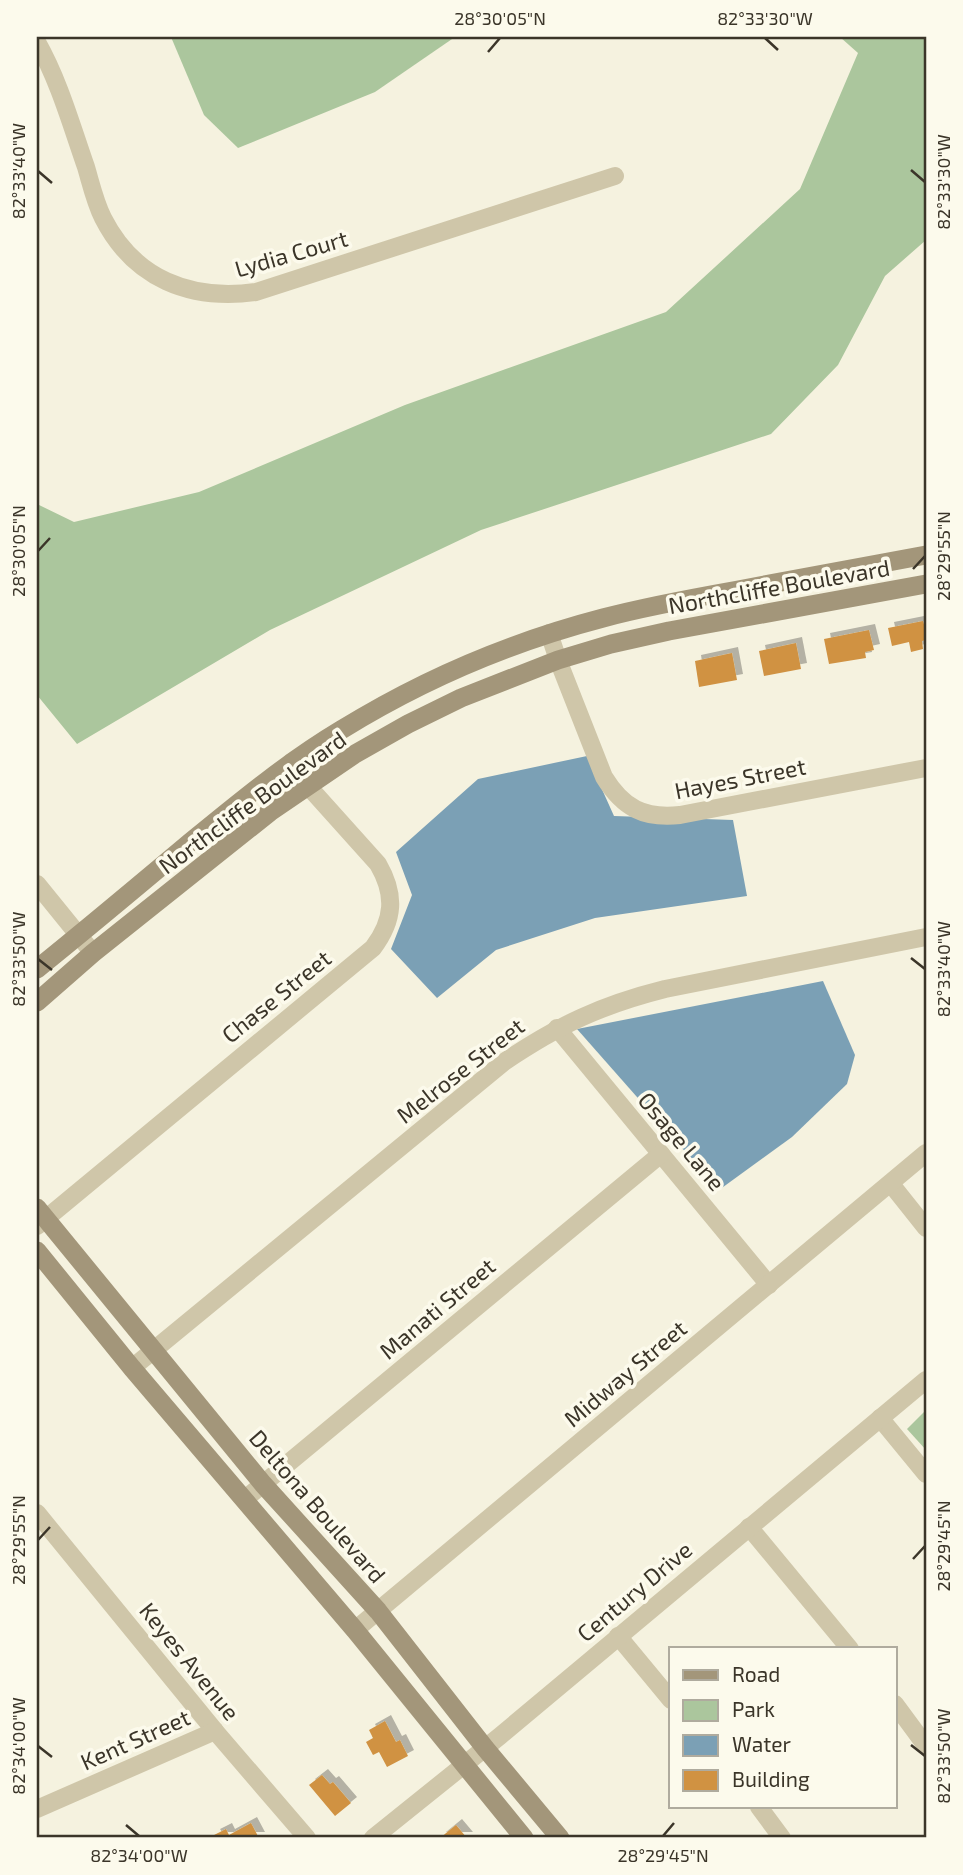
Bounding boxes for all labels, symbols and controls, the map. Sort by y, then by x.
text: 28°30'05"N [454,7,546,29]
text: 82°33'30"W [717,7,813,29]
text: 82°33'40"W [7,123,29,219]
text: 82°33'30"W [932,134,954,230]
street label: Lydia Court [231,223,351,282]
text: 28°30'05"N [7,505,29,597]
text: 28°29'55"N [932,511,954,601]
street label: Northcliffe Boulevard [666,553,892,619]
street label: Northcliffe Boulevard [153,725,351,879]
street label: Hayes Street [672,752,808,804]
text: 82°33'50"W [7,911,29,1007]
text: 82°33'40"W [932,921,954,1017]
street label: Chase Street [216,943,336,1048]
street label: Melrose Street [391,1011,530,1129]
street label: Osage Lane [633,1086,731,1196]
street label: Manati Street [373,1251,501,1364]
street label: Midway Street [558,1314,692,1432]
street label: Deltona Boulevard [244,1424,392,1588]
text: 28°29'55"N [7,1495,29,1585]
text: 28°29'45"N [932,1500,954,1592]
street label: Century Drive [571,1535,697,1647]
street label: Keyes Avenue [134,1597,246,1725]
legend [669,1647,897,1808]
text: Road [732,1661,780,1686]
text: Park [732,1696,775,1721]
text: 82°34'00"W [7,1697,29,1795]
street label: Kent Street [76,1702,194,1776]
text: 82°33'50"W [932,1708,954,1804]
text: Water [732,1731,791,1756]
text: Building [732,1766,810,1791]
text: 82°34'00"W [90,1844,188,1866]
text: 28°29'45"N [617,1844,709,1866]

